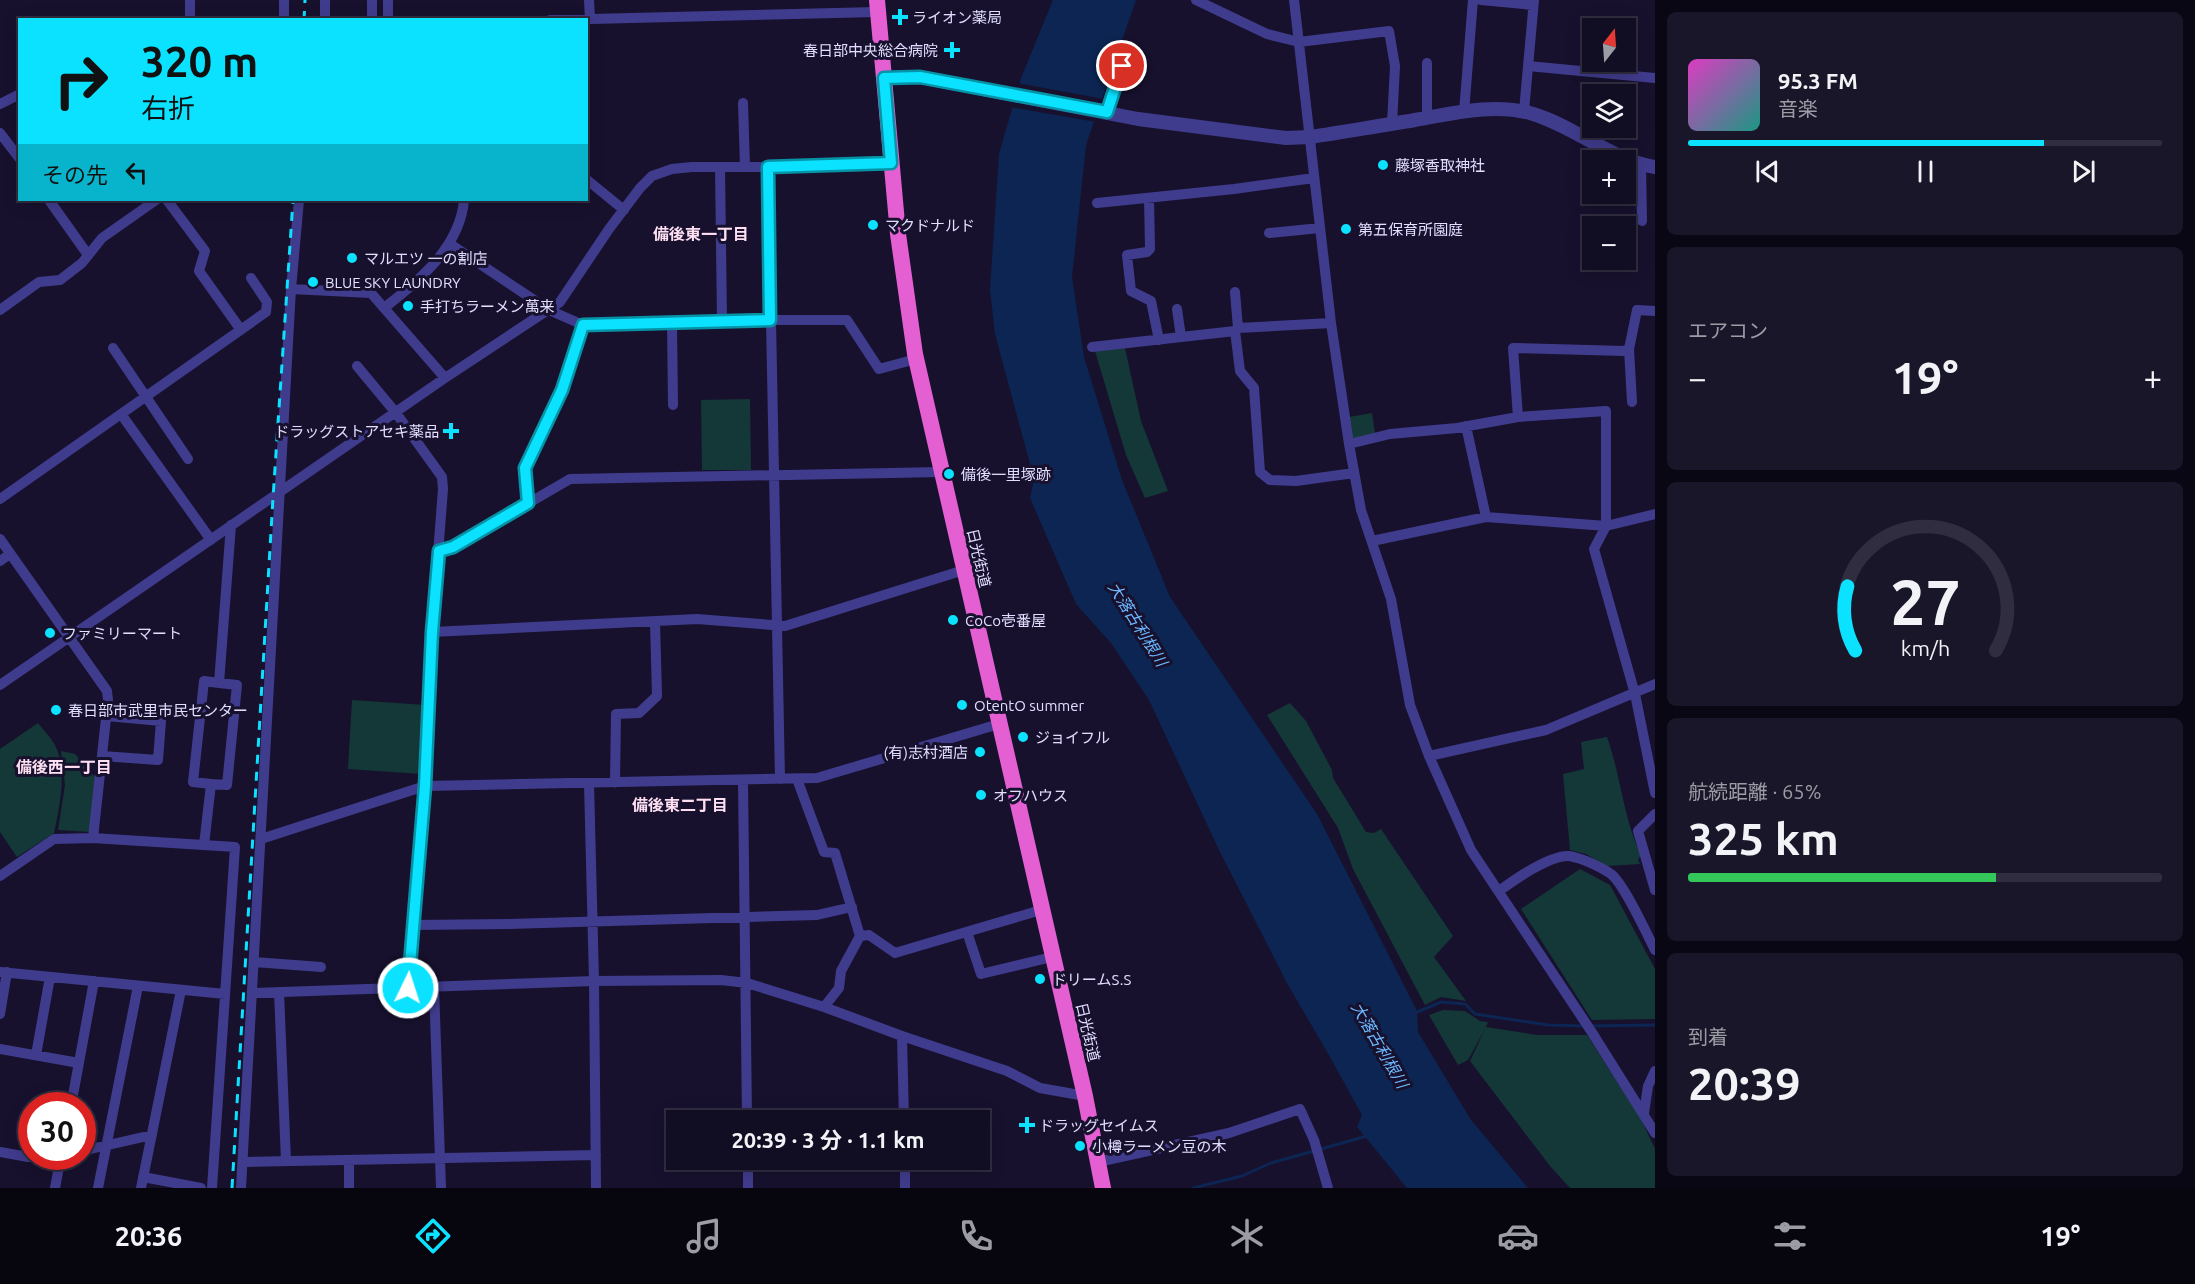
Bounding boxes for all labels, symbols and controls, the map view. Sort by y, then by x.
place label: ライオン薬局 [912,9,1002,26]
marker: ライオン薬局 [893,10,907,24]
north arrow [1582,18,1636,72]
map controls [1582,18,1636,270]
text: 320 m [141,38,258,85]
pin [1096,40,1147,91]
marker: 春日部中央総合病院 [943,41,961,59]
icon: right [42,42,120,120]
place label: 春日部中央総合病院 [803,42,938,59]
icon: arrive [1105,49,1138,82]
text: 95.3 FM [1778,68,1858,93]
button: layers [1582,84,1636,138]
text: 右折 [141,93,195,123]
text: 音楽 [1778,97,1818,120]
button: + [1582,150,1636,204]
icon: previous [1751,155,1784,188]
icon: pause [1909,155,1942,188]
icon: next [2067,155,2100,188]
icon: left [120,156,153,189]
place label: 藤塚香取神社 [1395,157,1485,174]
marker: 藤塚香取神社 [1376,158,1390,172]
text: その先 [42,162,108,187]
button: − [1582,216,1636,270]
place label: マクドナルド [885,217,975,234]
marker: マクドナルド [866,218,880,232]
place label: 第五保育所園庭 [1358,221,1463,238]
marker: 第五保育所園庭 [1339,222,1353,236]
district label: 備後東一丁目 [653,225,749,243]
place label: マルエツ 一の割店 [364,250,487,267]
marker: マルエツ 一の割店 [345,251,359,265]
place label: BLUE SKY LAUNDRY [325,274,461,291]
marker: BLUE SKY LAUNDRY [306,275,320,289]
place label: 手打ちラーメン萬来 [420,298,554,315]
marker: 手打ちラーメン萬来 [401,299,415,313]
text: エアコン [1688,319,1768,342]
text: 19° [1892,352,1958,403]
text: − [1688,359,1707,396]
text: + [2143,359,2162,396]
place label: ドラッグストアセキ薬品 [274,423,439,440]
marker: ドラッグストアセキ薬品 [444,424,458,438]
place label: 備後一里塚跡 [961,466,1051,483]
marker: 備後一里塚跡 [942,467,956,481]
street label: 日光街道 [964,527,994,589]
text: 27 [1890,567,1960,637]
water label: 大落古利根川 [1105,579,1172,671]
place label: CoCo壱番屋 [965,612,1046,629]
marker: CoCo壱番屋 [946,613,960,627]
place label: ファミリーマート [62,625,182,642]
marker: ファミリーマート [43,626,57,640]
text: km/h [1900,636,1950,660]
place label: OtentO summer [974,697,1085,714]
marker: OtentO summer [955,698,969,712]
place label: 春日部市武里市民センター [68,702,248,719]
marker: 春日部市武里市民センター [49,703,63,717]
place label: ジョイフル [1035,729,1110,746]
marker: ジョイフル [1016,730,1030,744]
place label: (有)志村酒店 [884,744,968,761]
marker: (有)志村酒店 [973,745,987,759]
district label: 備後西一丁目 [16,758,112,776]
text: 航続距離 · 65% [1688,780,1821,803]
place label: オフハウス [993,787,1068,804]
marker: オフハウス [974,788,988,802]
district label: 備後東二丁目 [632,796,728,814]
text: 325 km [1688,813,1839,864]
position arrow [376,956,440,1020]
place label: ドリームS.S [1052,971,1132,988]
marker: ドリームS.S [1033,972,1047,986]
water label: 大落古利根川 [1348,999,1413,1093]
street label: 日光街道 [1073,1001,1103,1063]
text: 到着 [1688,1025,1728,1048]
text: 20:39 [1688,1058,1801,1109]
speed limit sign: 30 [18,1092,96,1170]
place label: ドラッグセイムス [1039,1117,1159,1134]
marker: ドラッグセイムス [1020,1118,1034,1132]
text: 20:39 · 3 分 · 1.1 km [731,1127,925,1152]
place label: 小樽ラーメン豆の木 [1092,1138,1226,1155]
marker: 小樽ラーメン豆の木 [1073,1139,1087,1153]
icon: directions [412,1215,454,1257]
icon: music [683,1215,725,1257]
icon: phone [955,1215,997,1257]
icon: climate [1226,1215,1268,1257]
icon: car [1497,1215,1539,1257]
icon: filters [1769,1215,1811,1257]
text: 20:36 [115,1221,182,1251]
text: 19° [2040,1221,2080,1251]

